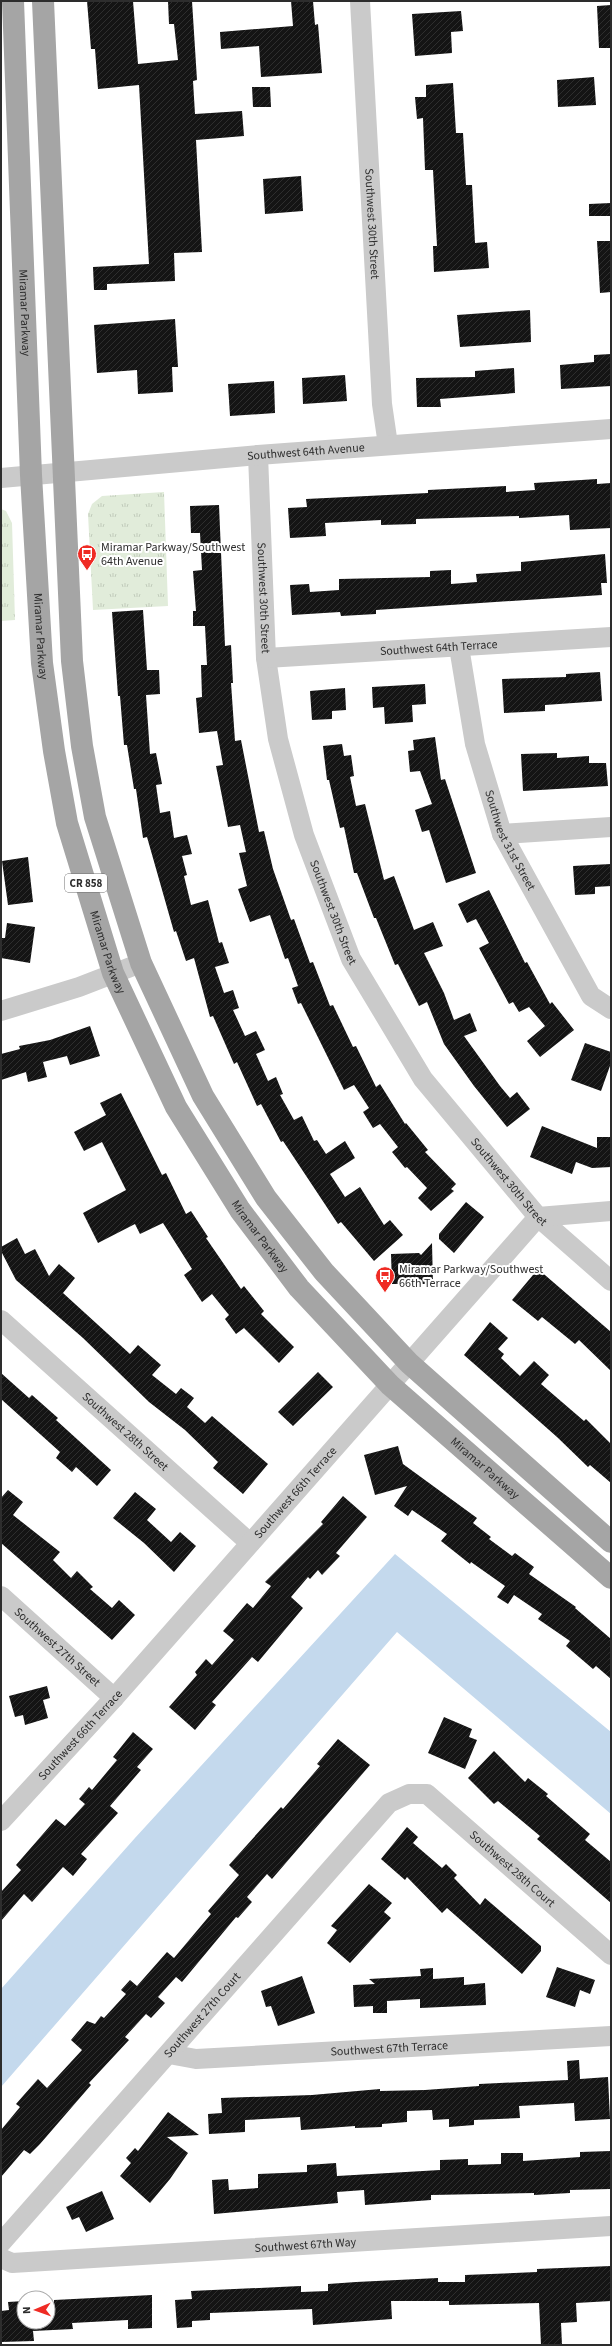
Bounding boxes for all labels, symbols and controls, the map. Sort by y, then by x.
street label: Southwest 30th Street [360,168,383,280]
street label: Miramar Parkway [14,269,34,357]
street label: Southwest 64th Avenue [246,439,365,465]
place label: Miramar Parkway/Southwest 64th Avenue [101,539,245,570]
street label: Southwest 30th Street [252,542,274,654]
bus stop icon: Miramar Parkway/Southwest 64th Avenue [76,543,98,571]
street label: Miramar Parkway [29,593,52,681]
street label: Southwest 64th Terrace [379,636,498,660]
street label: Southwest 31st Street [480,788,539,894]
street label: Southwest 30th Street [305,857,361,968]
road number: CR 858 [65,874,107,892]
street label: Miramar Parkway [85,909,130,997]
street label: Southwest 30th Street [466,1134,551,1230]
street label: Miramar Parkway [227,1197,293,1277]
place label: Miramar Parkway/Southwest 66th Terrace [399,1261,543,1292]
bus stop icon: Miramar Parkway/Southwest 66th Terrace [374,1265,396,1293]
street label: Southwest 28th Street [78,1388,172,1475]
street label: Miramar Parkway [447,1433,523,1504]
street label: Southwest 66th Terrace [250,1443,341,1543]
street label: Southwest 27th Street [10,1604,104,1691]
street label: Southwest 66th Terrace [34,1686,127,1784]
street label: Southwest 28th Court [465,1827,559,1911]
street label: Southwest 27th Court [160,1969,245,2062]
street label: Southwest 67th Terrace [330,2037,449,2061]
street label: Southwest 67th Way [254,2234,357,2257]
north arrow [16,2290,56,2330]
text: N [19,2306,34,2314]

